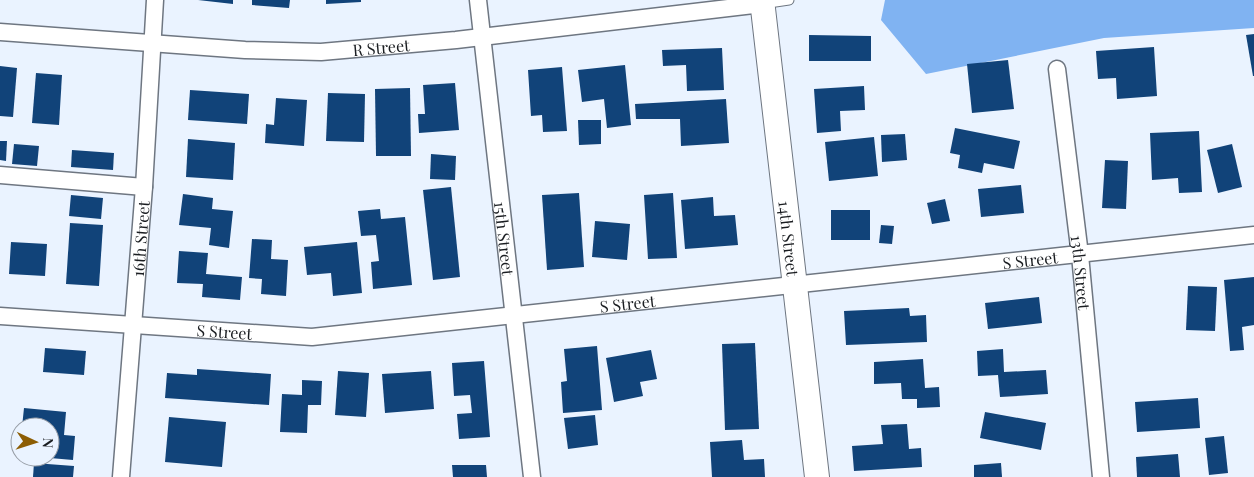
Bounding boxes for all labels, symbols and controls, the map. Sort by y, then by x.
street label: R Street [352,34,411,60]
street label: 16th Street [126,200,153,278]
street label: 15th Street [490,200,520,277]
street label: 14th Street [775,200,804,278]
street label: 13th Street [1067,234,1096,311]
street label: S Street [1001,246,1059,273]
street label: S Street [599,289,657,316]
street label: S Street [196,319,253,343]
north arrow [10,417,60,467]
text: N [39,437,58,449]

